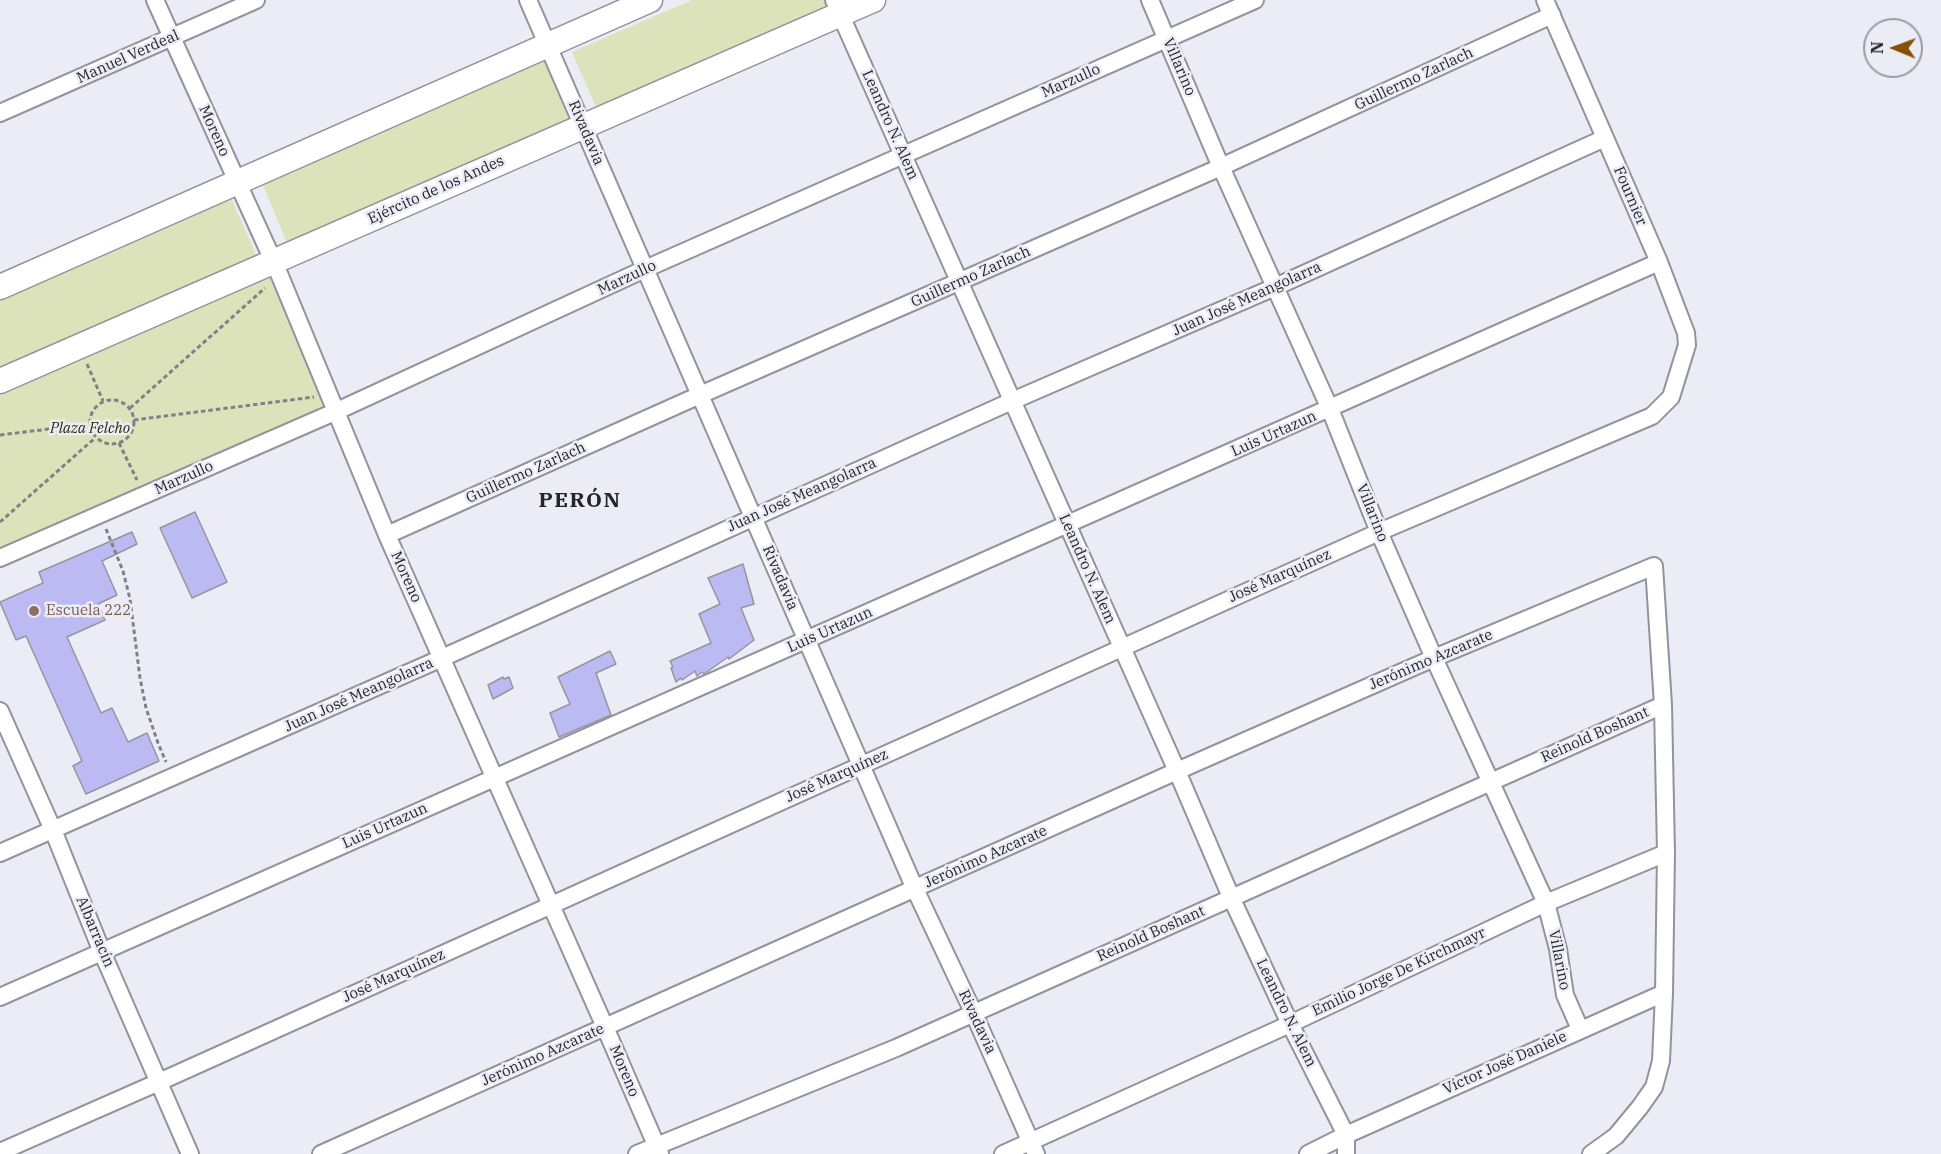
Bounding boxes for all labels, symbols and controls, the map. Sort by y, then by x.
north arrow [1863,18,1923,78]
street label: Manuel Verdeal [74,26,182,88]
street label: Villarino [1159,35,1199,99]
text: N [1867,41,1887,54]
street label: Guillermo Zarlach [1352,44,1476,114]
street label: Marzullo [1039,60,1103,102]
street label: Leandro N. Alem [858,67,922,183]
street label: Rivadavia [564,98,608,168]
street label: Moreno [195,103,233,159]
street label: Ejército de los Andes [365,152,507,228]
street label: Fournier [1610,164,1650,228]
street label: Guillermo Zarlach [908,243,1034,311]
street label: Marzullo [595,257,659,299]
street label: Juan José Meangolarra [1170,258,1324,340]
street label: Luis Urtazun [1229,407,1319,461]
park label: Plaza Felcho [50,420,130,438]
street label: Guillermo Zarlach [463,439,589,507]
street label: Juan José Meangolarra [725,454,879,536]
street label: Marzullo [152,457,216,499]
street label: Villarino [1352,481,1392,545]
district label: PERÓN [538,488,622,514]
street label: Leandro N. Alem [1055,511,1119,627]
street label: Rivadavia [758,543,802,613]
street label: José Marquínez [1226,545,1334,607]
street label: Moreno [387,549,425,605]
place label: Escuela 222 [46,602,131,620]
street label: Luis Urtazun [785,603,875,657]
marker: Escuela 222 [27,604,41,618]
street label: Jerónimo Azcarate [1367,626,1495,694]
street label: Juan José Meangolarra [282,654,436,736]
street label: Reinold Boshant [1538,703,1652,767]
street label: José Marquínez [783,745,891,807]
street label: Luis Urtazun [340,799,430,853]
street label: Jerónimo Azcarate [922,822,1050,892]
street label: Albarracín [72,894,118,970]
street label: Reinold Boshant [1094,902,1208,966]
street label: Emilio Jorge De Kirchmayr [1309,924,1489,1020]
street label: Villarino [1544,928,1574,992]
street label: José Marquínez [340,945,448,1007]
street label: Leandro N. Alem [1252,956,1320,1070]
street label: Rivadavia [954,987,1000,1057]
street label: Jerónimo Azcarate [479,1020,607,1090]
street label: Víctor José Daniele [1440,1028,1570,1098]
street label: Moreno [605,1043,643,1099]

